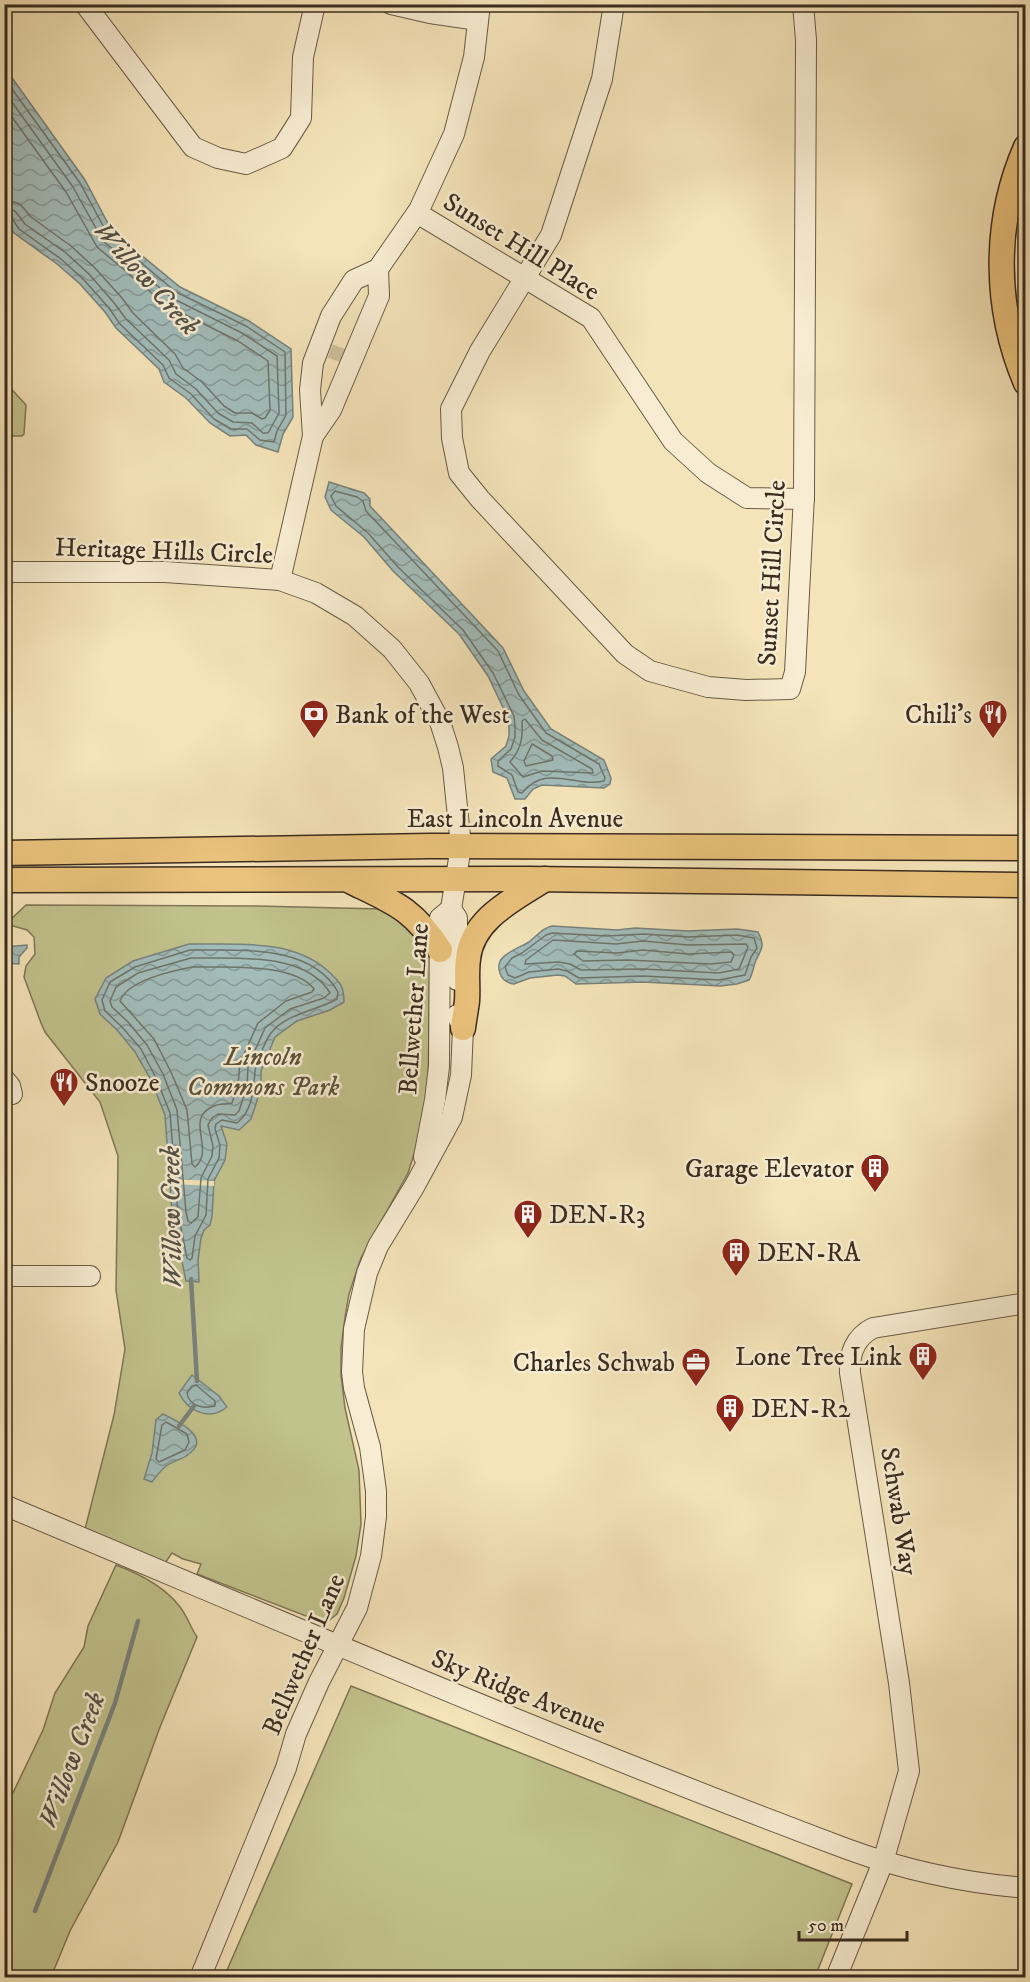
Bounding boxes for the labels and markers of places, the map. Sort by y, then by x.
bank icon: Bank of the West [298,698,330,740]
restaurant icon: Chili's [977,698,1009,740]
place label: Bank of the West [335,699,510,732]
place label: Chili's [905,699,972,732]
restaurant icon: Snooze [48,1066,80,1108]
place label: Snooze [85,1067,159,1100]
building icon: Garage Elevator [859,1152,891,1194]
place label: Garage Elevator [685,1153,854,1186]
building icon: DEN-R3 [512,1198,544,1240]
place label: DEN-R3 [549,1199,645,1232]
building icon: DEN-RA [720,1236,752,1278]
place label: DEN-RA [757,1237,861,1270]
building icon: Lone Tree Link [907,1340,939,1382]
place label: Lone Tree Link [735,1341,902,1374]
office icon: Charles Schwab [680,1346,712,1388]
place label: Charles Schwab [513,1347,675,1380]
building icon: DEN-R2 [714,1392,746,1434]
place label: DEN-R2 [751,1393,851,1426]

